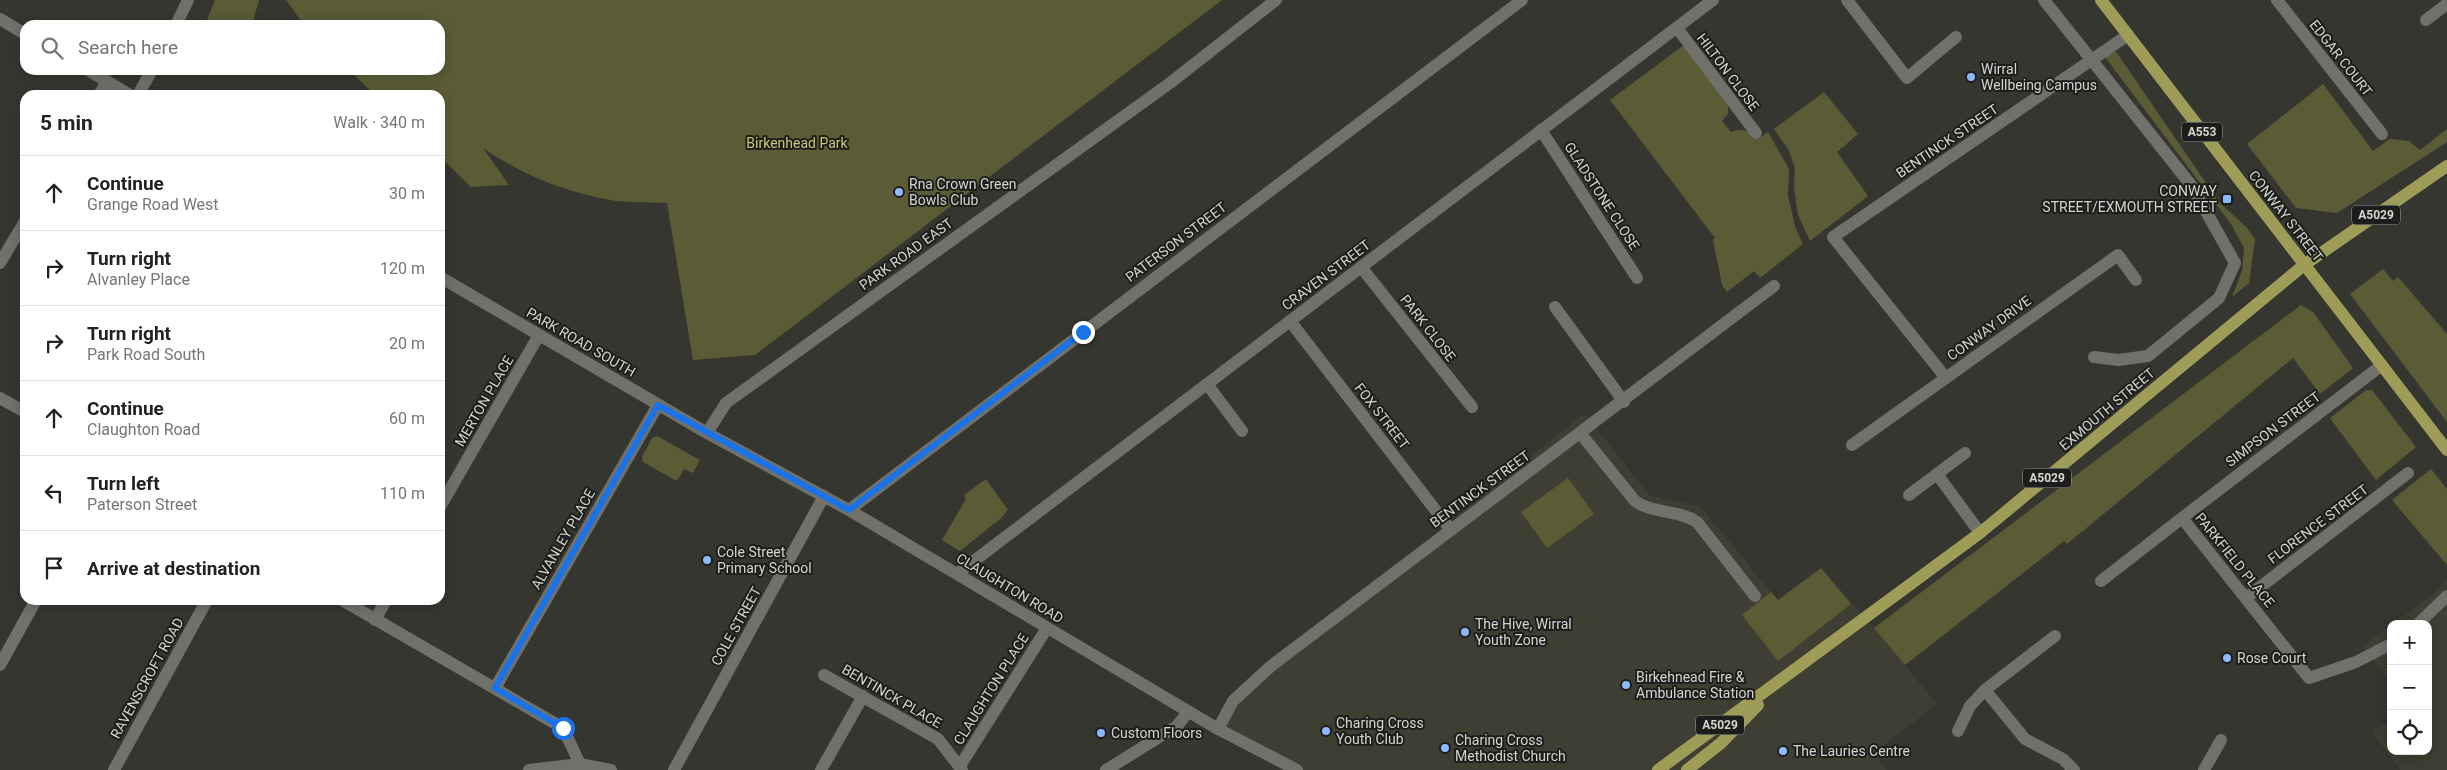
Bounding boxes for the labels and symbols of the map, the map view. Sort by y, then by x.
street label: EDGAR COURT [2306,17,2376,100]
street label: HILTON CLOSE [1694,30,1762,114]
place label: Wirral Wellbeing Campus [1981,61,2097,93]
marker: Wirral Wellbeing Campus [1965,71,1977,83]
street label: BENTINCK STREET [1893,101,2002,181]
road number: A553 [2182,122,2222,142]
park label: Birkenhead Park [746,135,849,151]
street label: GLADSTONE CLOSE [1561,139,1643,253]
street label: CONWAY STREET [2246,167,2327,265]
place label: Rna Crown Green Bowls Club [909,176,1017,208]
place label: CONWAY STREET/EXMOUTH STREET [2042,183,2218,215]
marker: Rna Crown Green Bowls Club [893,186,905,198]
marker: CONWAY STREET/EXMOUTH STREET [2221,193,2233,205]
street label: PATERSON STREET [1122,198,1230,285]
road number: A5029 [2352,206,2400,224]
street label: PARK ROAD EAST [856,214,956,293]
street label: CRAVEN STREET [1279,236,1374,313]
street label: PARK CLOSE [1397,292,1459,364]
street label: CONWAY DRIVE [1944,292,2034,364]
street label: PARK ROAD SOUTH [524,304,638,380]
route end [1072,321,1095,344]
street label: MERTON PLACE [452,353,516,449]
street label: EXMOUTH STREET [2056,364,2158,453]
street label: FOX STREET [1351,380,1413,453]
street label: SIMPSON STREET [2223,388,2324,470]
street label: BENTINCK STREET [1427,447,1534,531]
road number: A5029 [2023,468,2071,488]
street label: FLORENCE STREET [2265,481,2372,567]
street label: ALVANLEY PLACE [528,486,598,592]
street label: PARKFIELD PLACE [2192,510,2278,610]
place label: Cole Street Primary School [717,544,812,576]
street label: CLAUGHTON ROAD [954,550,1066,626]
marker: Cole Street Primary School [701,554,713,566]
street label: COLE STREET [708,583,764,668]
street label: RAVENSCROFT ROAD [107,615,187,741]
place label: The Hive, Wirral Youth Zone [1475,616,1572,648]
marker: The Hive, Wirral Youth Zone [1459,626,1471,638]
street label: CLAUGHTON PLACE [950,630,1032,748]
place label: Rose Court [2237,650,2307,666]
marker: Rose Court [2221,652,2233,664]
street label: BENTINCK PLACE [839,661,945,731]
place label: Birkehnead Fire & Ambulance Station [1636,669,1754,701]
marker: Birkehnead Fire & Ambulance Station [1620,679,1632,691]
place label: Charing Cross Youth Club [1336,715,1424,747]
road number: A5029 [1696,716,1744,734]
route start [552,717,575,740]
place label: Custom Floors [1111,725,1202,741]
marker: Charing Cross Youth Club [1320,725,1332,737]
marker: Custom Floors [1095,727,1107,739]
place label: Charing Cross Methodist Church [1455,732,1566,764]
marker: Charing Cross Methodist Church [1439,742,1451,754]
place label: The Lauries Centre [1793,743,1910,759]
marker: The Lauries Centre [1777,745,1789,757]

